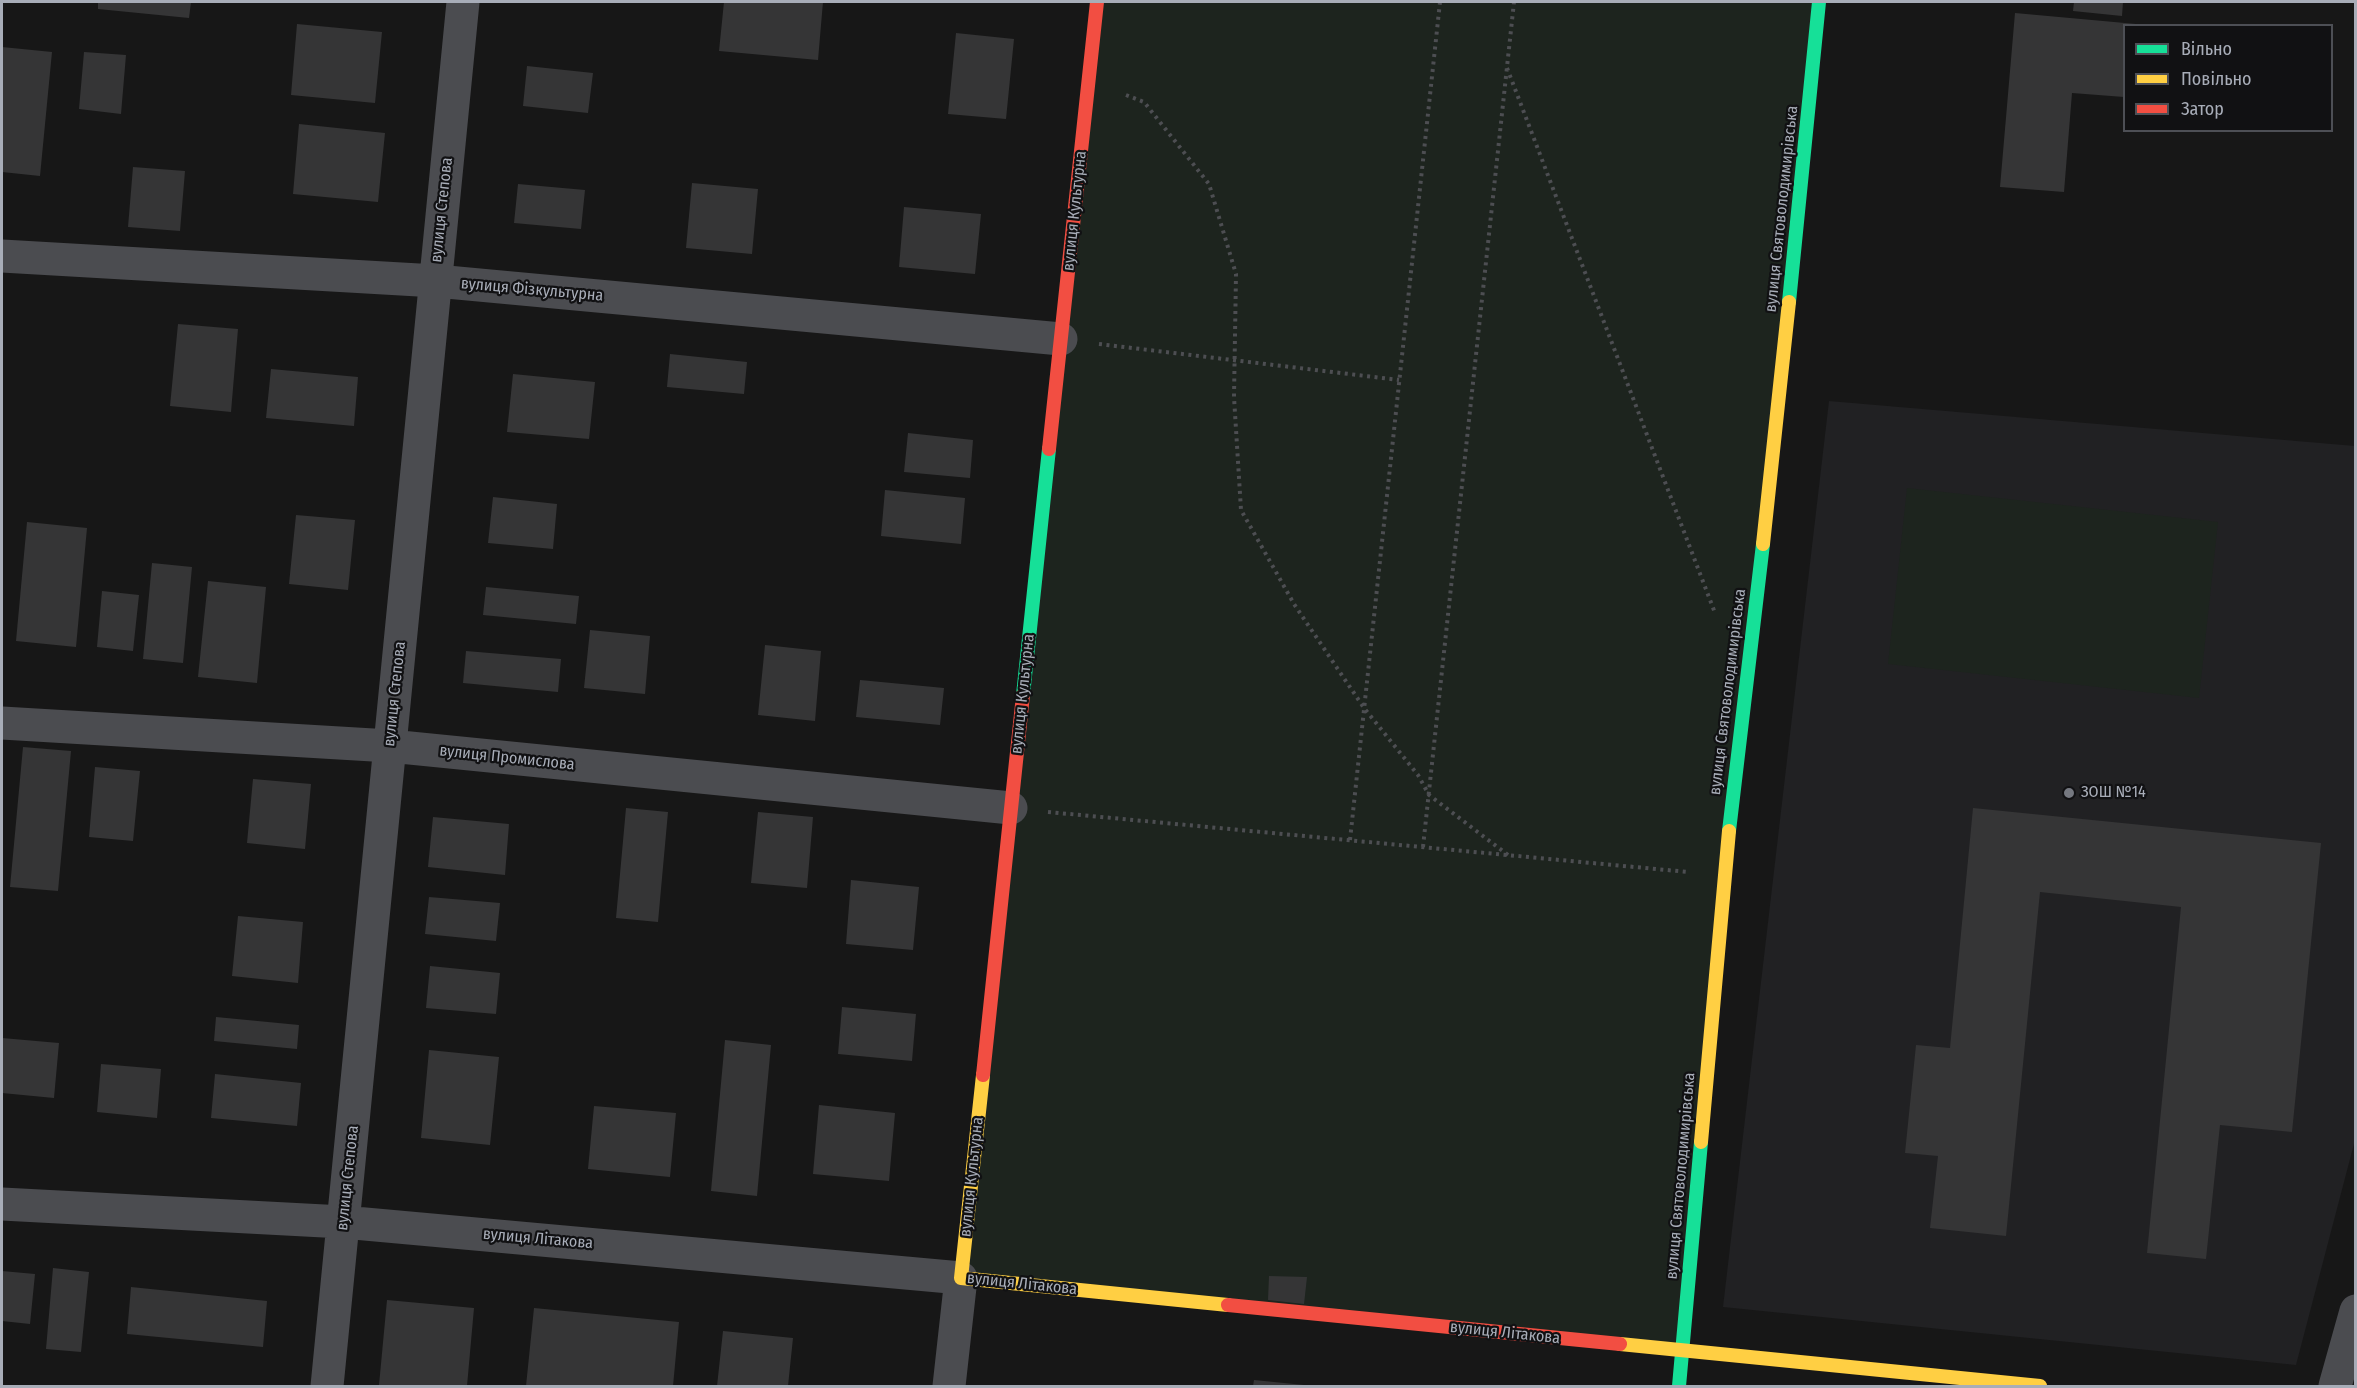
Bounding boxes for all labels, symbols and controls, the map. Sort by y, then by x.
legend [2123,24,2333,132]
text: Вільно [2181,38,2232,60]
text: Повільно [2181,68,2252,90]
text: Затор [2181,98,2224,120]
street label: вулиця Святоволодимирівська [1762,105,1802,313]
street label: вулиця Культурна [1059,150,1091,272]
street label: вулиця Степова [427,156,457,264]
street label: вулиця Фізкультурна [460,274,604,306]
street label: вулиця Святоволодимирівська [1706,588,1750,796]
street label: вулиця Культурна [1007,633,1039,755]
street label: вулиця Степова [380,640,410,748]
street label: вулиця Промислова [438,741,576,775]
place label: ЗОШ №14 [2081,783,2146,803]
marker: ЗОШ №14 [2062,786,2076,800]
street label: вулиця Святоволодимирівська [1662,1072,1700,1280]
street label: вулиця Культурна [956,1116,988,1238]
street label: вулиця Степова [333,1124,363,1232]
street label: вулиця Літакова [482,1225,594,1253]
street label: вулиця Літакова [966,1269,1078,1299]
street label: вулиця Літакова [1449,1318,1561,1348]

